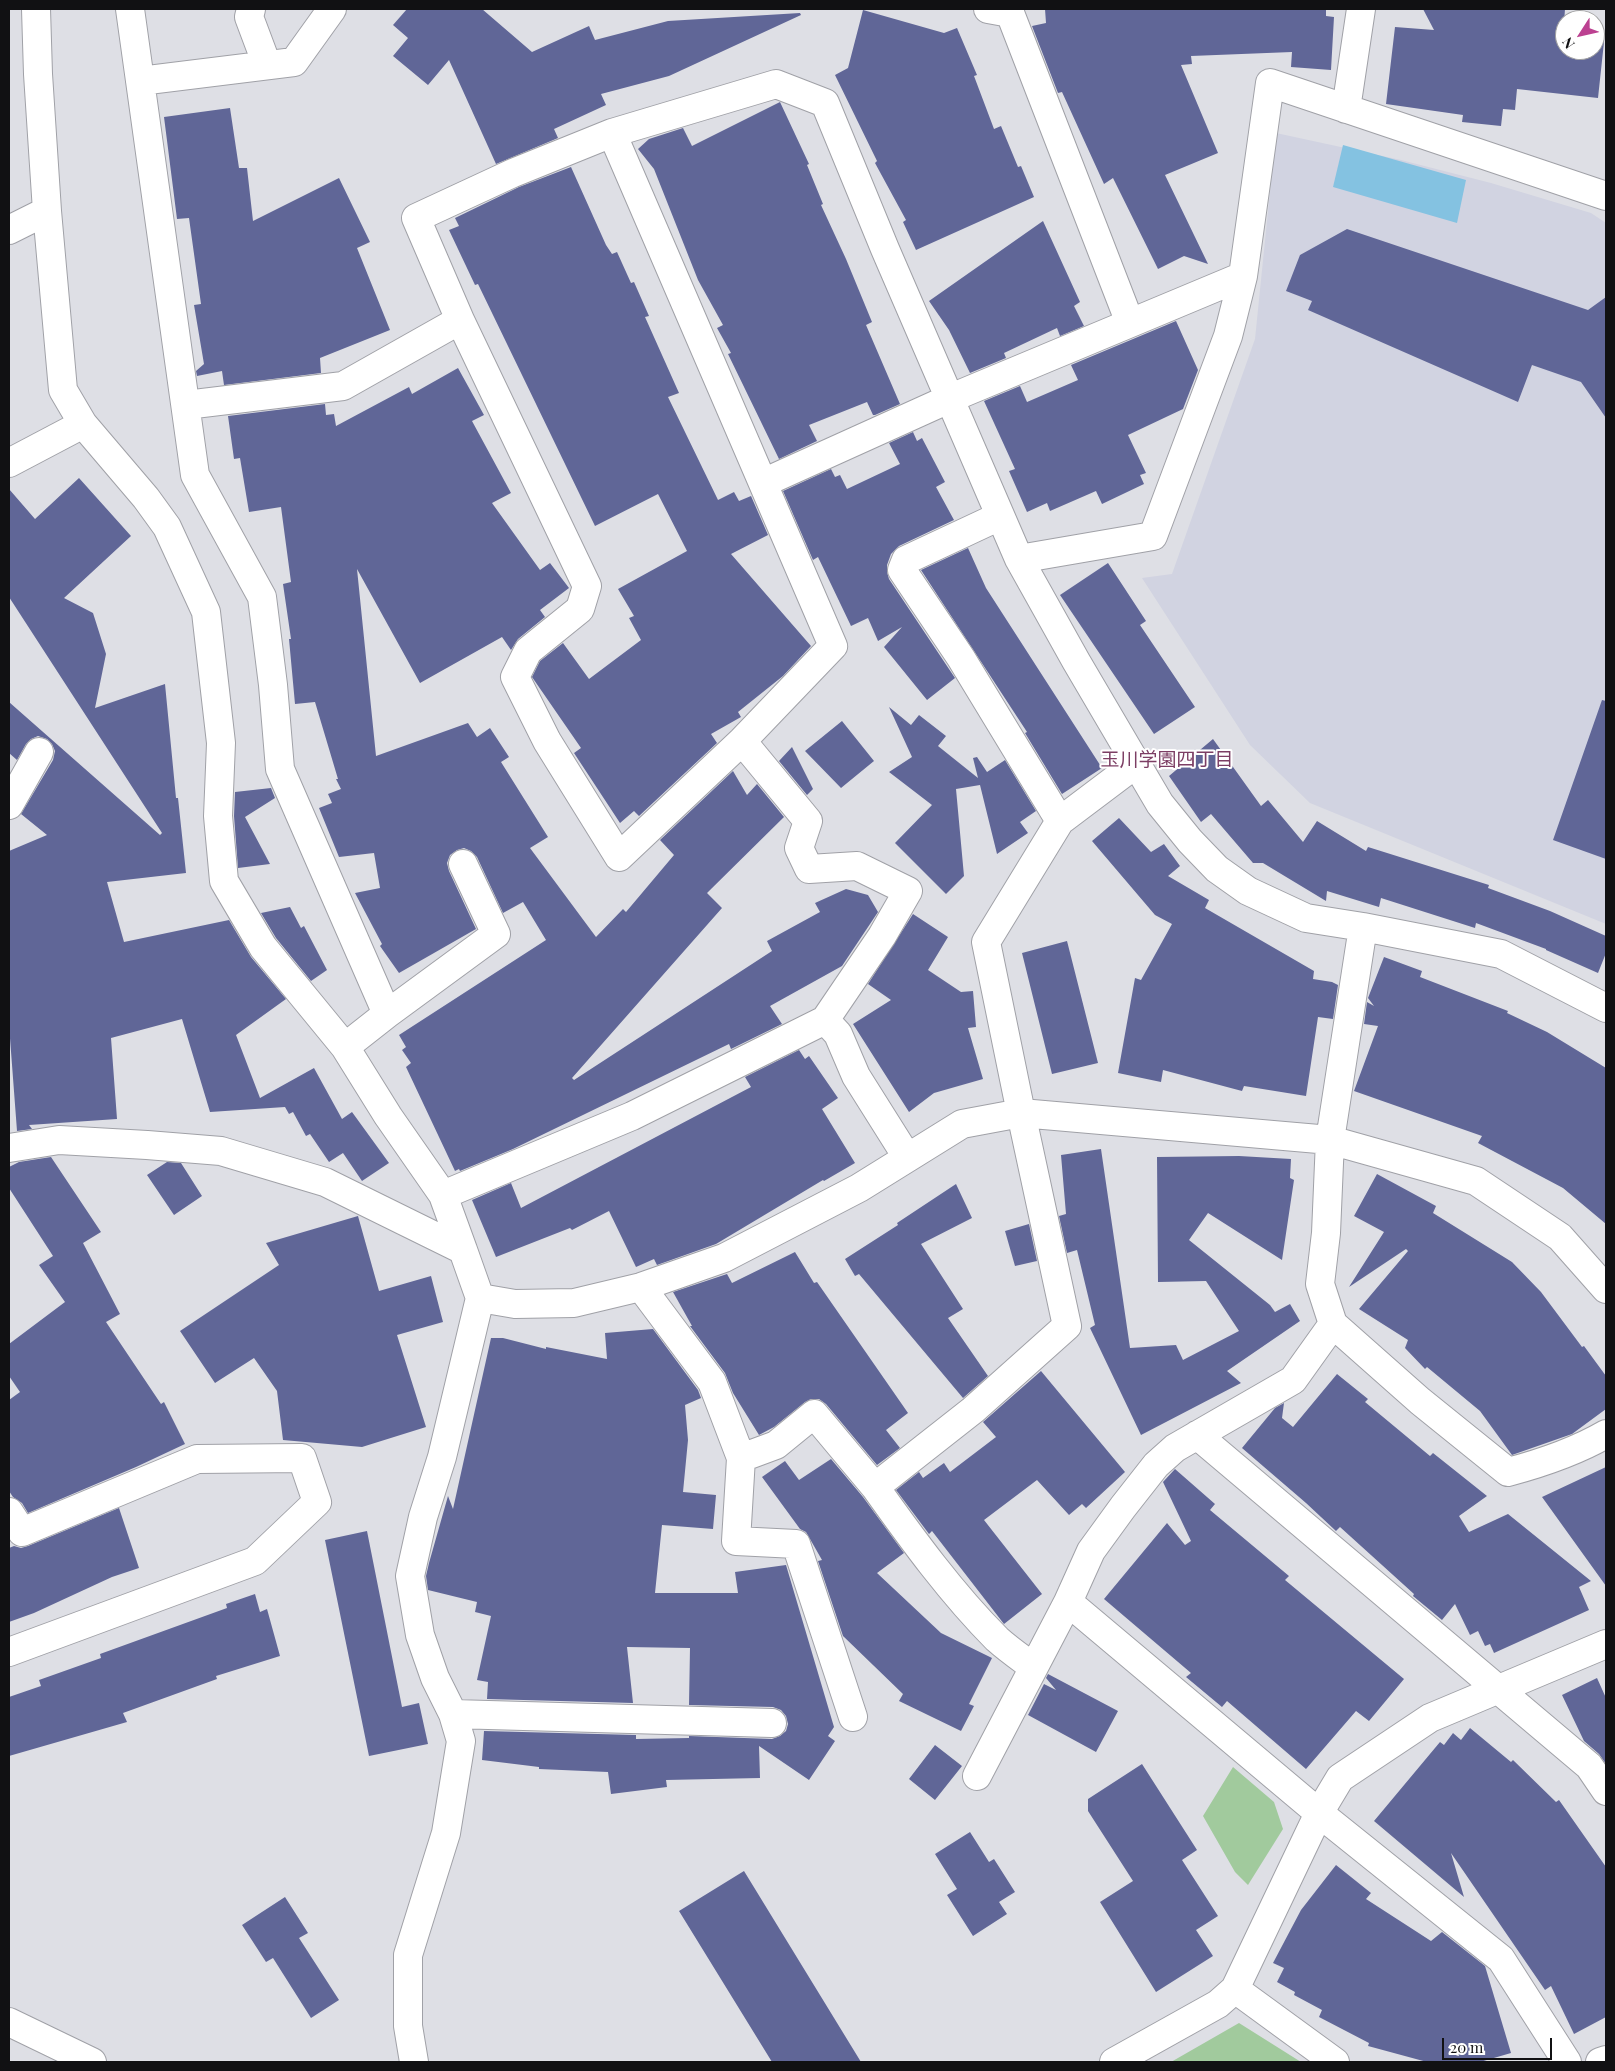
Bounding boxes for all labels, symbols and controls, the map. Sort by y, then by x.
north arrow [1555,10,1605,60]
text: N [1557,34,1579,53]
district label: 玉川学園四丁目 [1101,749,1233,771]
scale bar [1445,2028,1555,2060]
text: 20 m [1450,2037,1483,2057]

